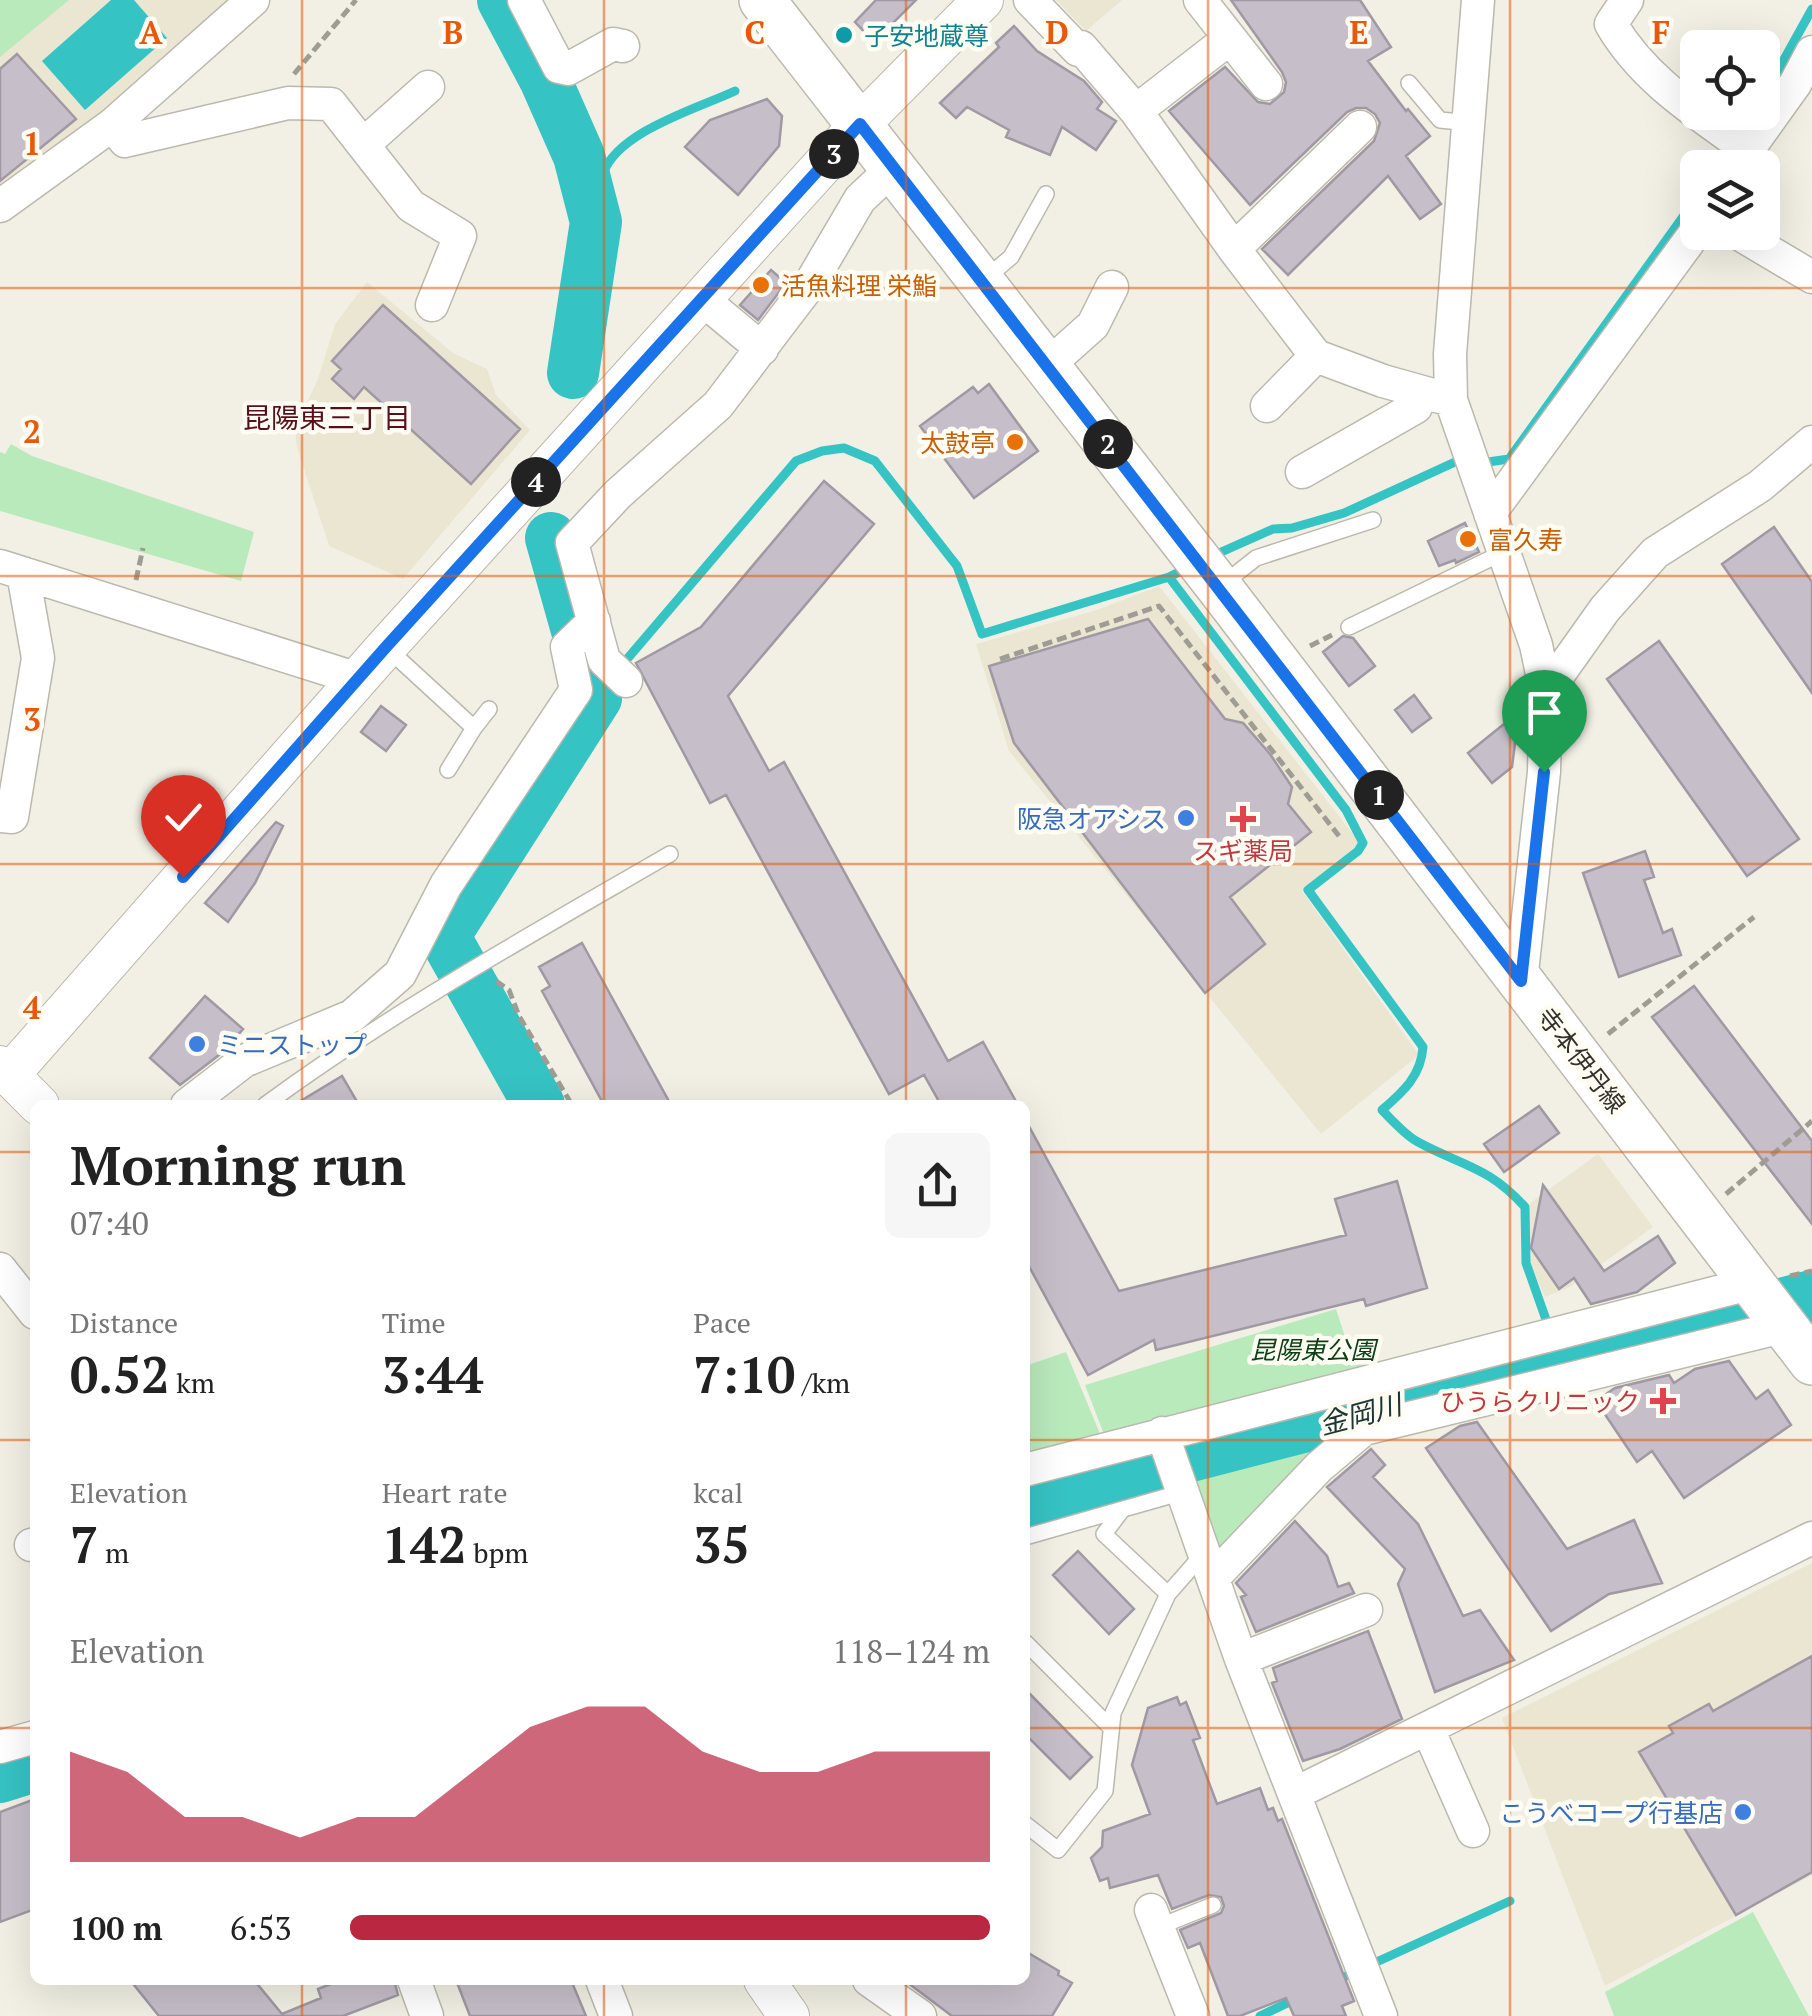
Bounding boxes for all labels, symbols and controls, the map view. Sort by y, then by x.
text: A [139,11,163,53]
text: B [443,11,463,53]
text: C [745,11,765,53]
text: D [1045,11,1069,53]
text: E [1349,11,1369,53]
text: F [1652,11,1670,53]
place label: 子安地蔵尊 [864,19,989,52]
marker: 子安地蔵尊 [833,24,855,46]
map controls [1680,30,1780,250]
button: locate [1680,30,1780,130]
text: 1 [23,122,41,164]
pin: 3 [809,129,859,179]
text: 3 [826,135,842,172]
button: layers [1680,150,1780,250]
place label: 活魚料理 栄鮨 [781,269,937,302]
marker: 活魚料理 栄鮨 [750,274,772,296]
district label: 昆陽東三丁目 [243,399,411,436]
text: 2 [23,410,41,452]
pin: 2 [1083,419,1133,469]
text: 2 [1100,425,1116,462]
place label: 太鼓亭 [920,426,995,459]
marker: 太鼓亭 [1004,431,1026,453]
pin: 4 [511,457,561,507]
text: 4 [528,463,544,500]
place label: 富久寿 [1488,523,1563,556]
marker: 富久寿 [1457,528,1479,550]
pin [1502,670,1587,773]
icon: arrive [1517,685,1572,740]
text: 3 [23,698,41,740]
pin: 1 [1354,770,1404,820]
pin [141,775,226,878]
text: 1 [1371,776,1387,813]
icon: check [156,790,211,845]
place label: 阪急オアシス [1017,802,1166,835]
marker: 阪急オアシス [1175,807,1197,829]
marker: スギ薬局 [1232,808,1254,830]
place label: スギ薬局 [1193,834,1293,867]
text: 4 [23,986,41,1028]
street label: 寺本伊丹線 [1531,1001,1633,1119]
place label: ミニストップ [217,1028,367,1061]
marker: ミニストップ [186,1033,208,1055]
text: Morning run [70,1128,406,1201]
button: share [885,1133,990,1238]
text: 07:40 [70,1202,149,1244]
text: Distance [70,1304,178,1341]
text: Time [382,1304,446,1341]
text: Pace [693,1304,751,1341]
park label: 昆陽東公園 [1250,1333,1378,1366]
text: 0.52 [70,1341,170,1407]
text: 3:44 [382,1341,484,1407]
text: 7:10 [693,1341,795,1407]
text: km [170,1364,215,1401]
text: /km [795,1364,850,1401]
water label: 金岡川 [1315,1384,1408,1443]
place label: ひうらクリニック [1440,1385,1640,1418]
marker: ひうらクリニック [1650,1388,1676,1414]
text: Elevation [70,1474,188,1511]
text: Heart rate [382,1474,508,1511]
text: kcal [693,1474,743,1511]
text: 7 [70,1511,98,1577]
text: 142 [382,1511,466,1577]
text: 35 [693,1511,750,1577]
text: m [98,1534,129,1571]
text: bpm [466,1534,528,1571]
text: Elevation [70,1630,204,1672]
text: 118–124 m [832,1630,990,1672]
place label: こうべコープ行基店 [1499,1796,1723,1829]
marker: こうべコープ行基店 [1732,1801,1754,1823]
text: 100 m [70,1907,162,1949]
text: 6:53 [230,1907,292,1949]

